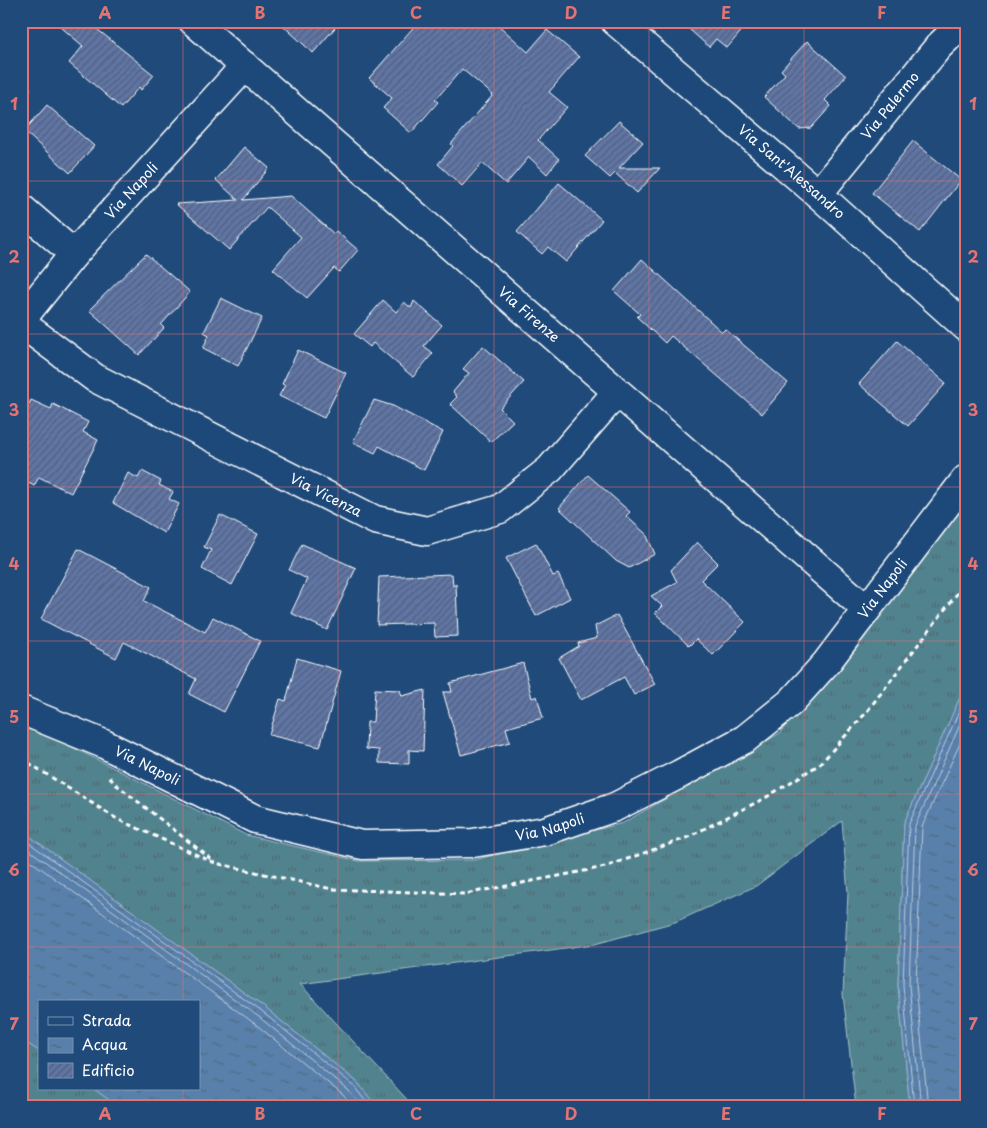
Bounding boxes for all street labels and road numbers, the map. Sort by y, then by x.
street label: Via Palermo [856,67,924,144]
street label: Via Sant'Alessandro [734,119,850,224]
street label: Via Napoli [99,157,163,224]
street label: Via Firenze [494,281,565,347]
street label: Via Vicenza [286,467,366,522]
street label: Via Napoli [852,554,912,623]
street label: Via Napoli [111,740,184,790]
street label: Via Napoli [514,807,587,846]

